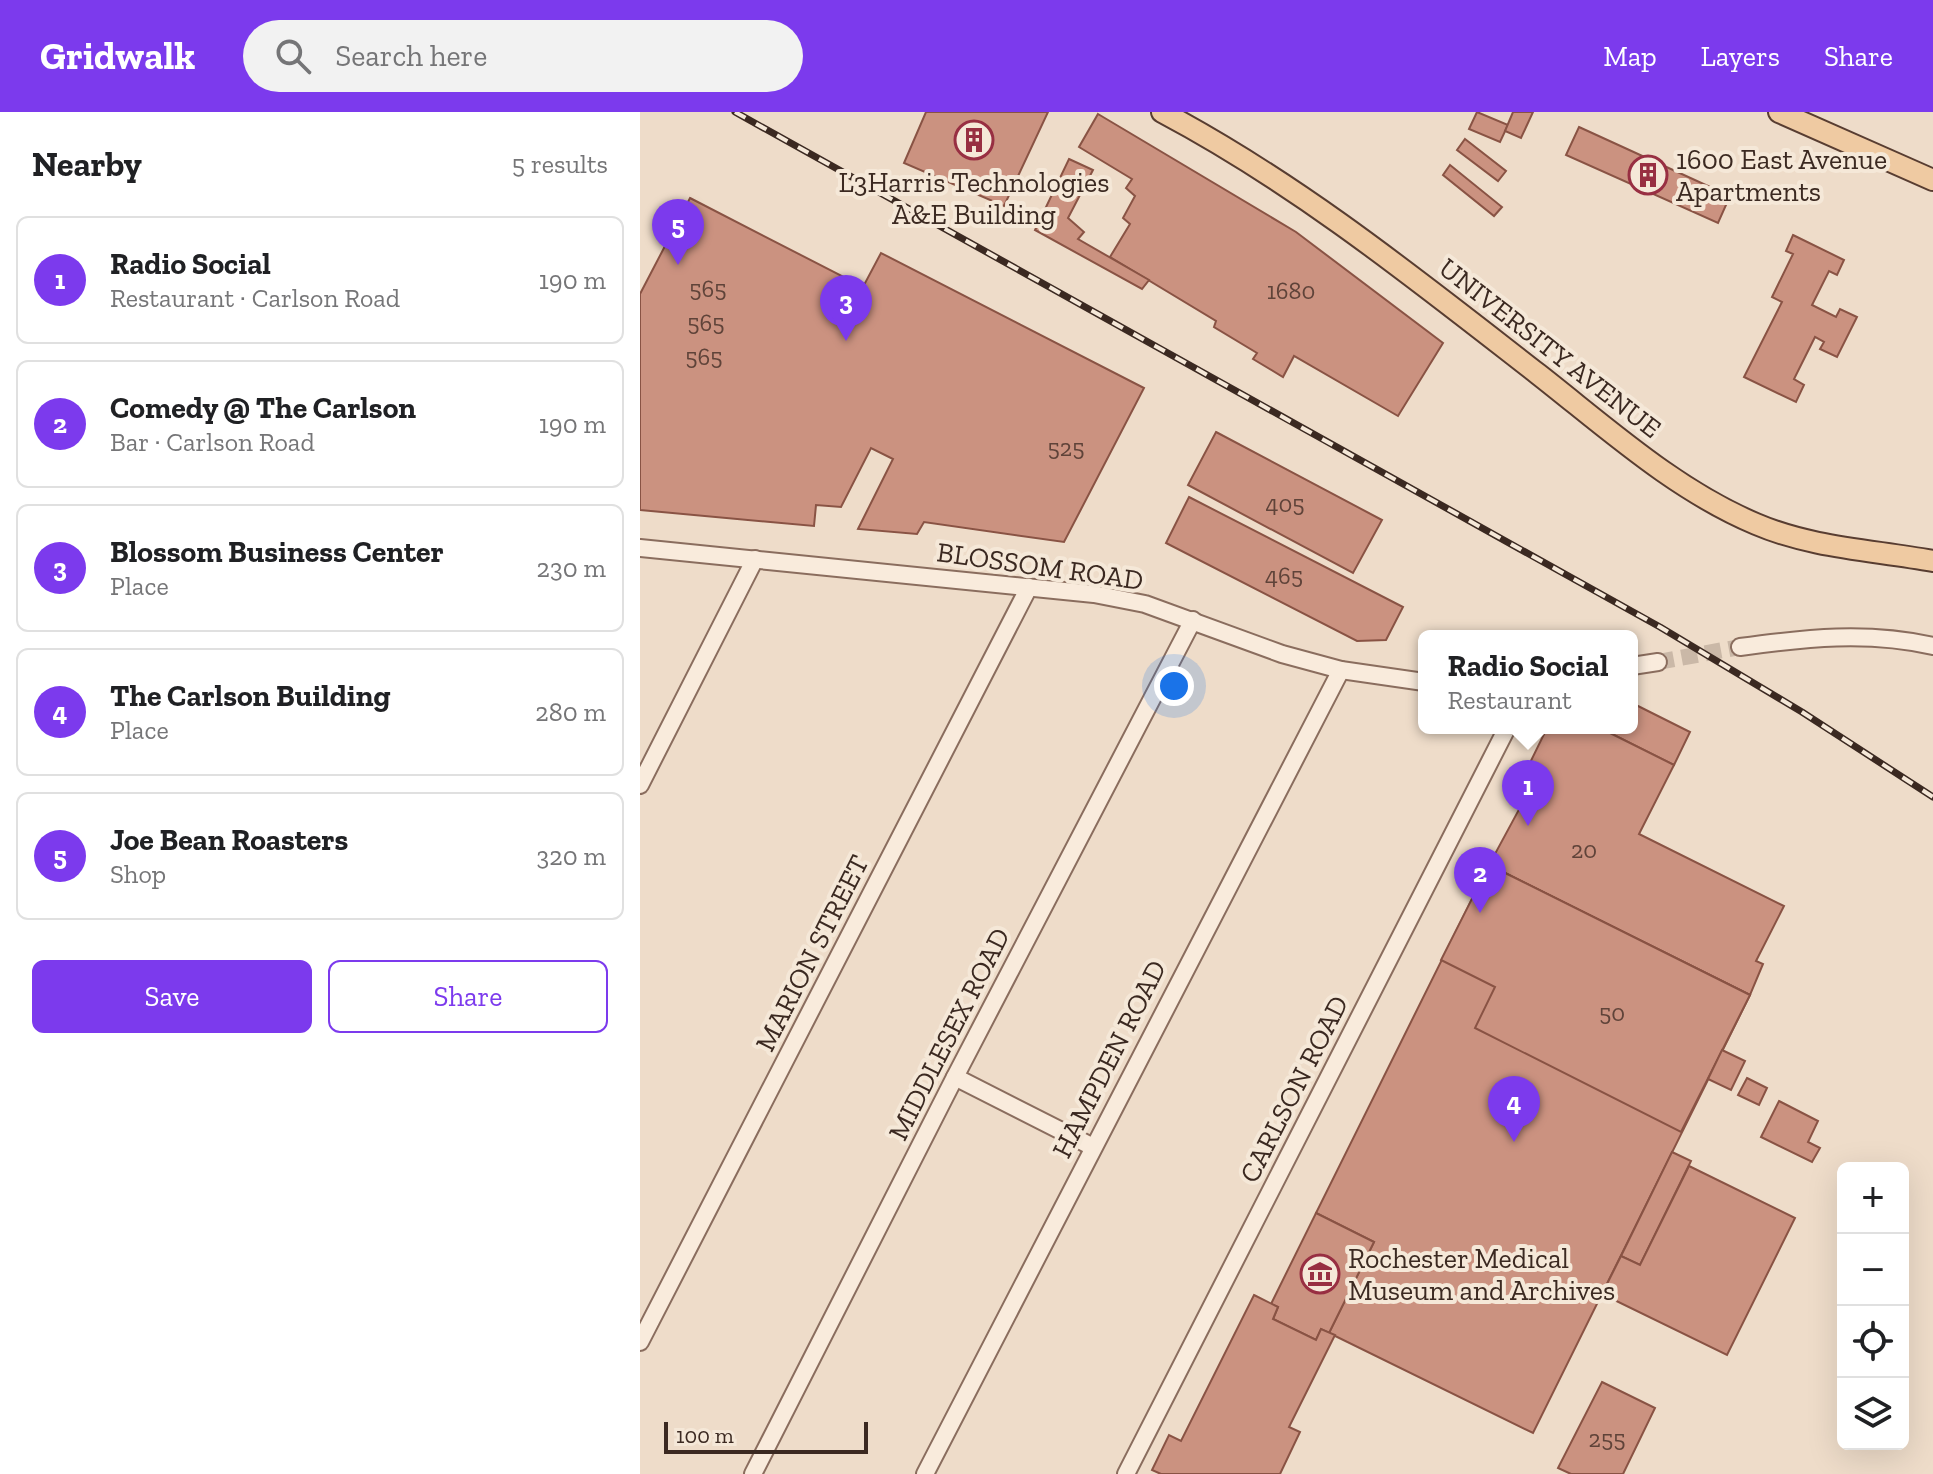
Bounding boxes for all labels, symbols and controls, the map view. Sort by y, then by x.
search box [243,20,803,92]
text: Gridwalk [40,33,195,79]
icon: search [271,34,315,78]
text: Search here [335,38,487,74]
text: Map [1603,40,1657,73]
text: Layers [1701,40,1780,73]
text: Share [1824,40,1893,73]
building icon: L3Harris Technologies A&E Building [953,119,995,161]
place label: 1600 East Avenue Apartments [1676,143,1887,208]
text: Nearby [32,144,142,185]
text: 5 results [512,148,608,180]
building icon: 1600 East Avenue Apartments [1627,154,1669,196]
place label: L3Harris Technologies A&E Building [839,166,1110,231]
pin: 5 [652,199,704,265]
text: Radio Social [110,246,271,282]
street label: UNIVERSITY AVENUE [1432,251,1668,445]
text: 1 [55,264,65,296]
text: 190 m [539,264,606,296]
house number: 565 [689,274,727,303]
pin: 3 [820,275,872,341]
house number: 1680 [1267,276,1315,305]
text: Restaurant · Carlson Road [110,282,400,314]
house number: 565 [687,308,725,337]
house number: 565 [685,342,723,371]
text: Comedy @ The Carlson [110,390,416,426]
text: 2 [53,408,67,440]
text: 190 m [539,408,606,440]
text: Bar · Carlson Road [110,426,315,458]
house number: 525 [1048,433,1084,462]
house number: 405 [1265,489,1305,518]
text: Blossom Business Center [110,534,444,570]
street label: BLOSSOM ROAD [935,535,1145,597]
text: 3 [53,552,67,584]
text: 230 m [537,552,606,584]
house number: 465 [1265,561,1303,590]
text: Place [110,570,169,602]
popup [1418,630,1638,734]
text: Radio Social [1448,648,1608,684]
your location [1154,666,1194,706]
text: The Carlson Building [110,678,391,714]
text: Restaurant [1448,684,1572,716]
text: 4 [53,696,67,728]
text: 280 m [535,696,606,728]
text: Place [110,714,169,746]
pin: 1 [1502,760,1554,826]
text: Joe Bean Roasters [110,822,348,858]
house number: 20 [1571,835,1597,864]
text: 5 [53,840,67,872]
text: 320 m [537,840,606,872]
pin: 2 [1454,847,1506,913]
street label: MARION STREET [748,849,876,1057]
text: Shop [110,858,166,890]
street label: MIDDLESEX ROAD [881,922,1017,1146]
street label: HAMPDEN ROAD [1045,955,1173,1163]
button: Save [32,960,312,1033]
button: Share [328,960,608,1033]
street label: CARLSON ROAD [1233,990,1355,1188]
house number: 50 [1599,998,1625,1027]
pin: 4 [1488,1076,1540,1142]
map controls [1837,1162,1909,1450]
button: + [1837,1162,1909,1234]
button: − [1837,1234,1909,1306]
place label: Rochester Medical Museum and Archives [1348,1242,1615,1307]
museum icon: Rochester Medical Museum and Archives [1299,1253,1341,1295]
button: locate [1837,1306,1909,1378]
button: layers [1837,1378,1909,1450]
scale bar [664,1418,868,1454]
text: 100 m [676,1422,734,1449]
house number: 255 [1589,1424,1625,1453]

